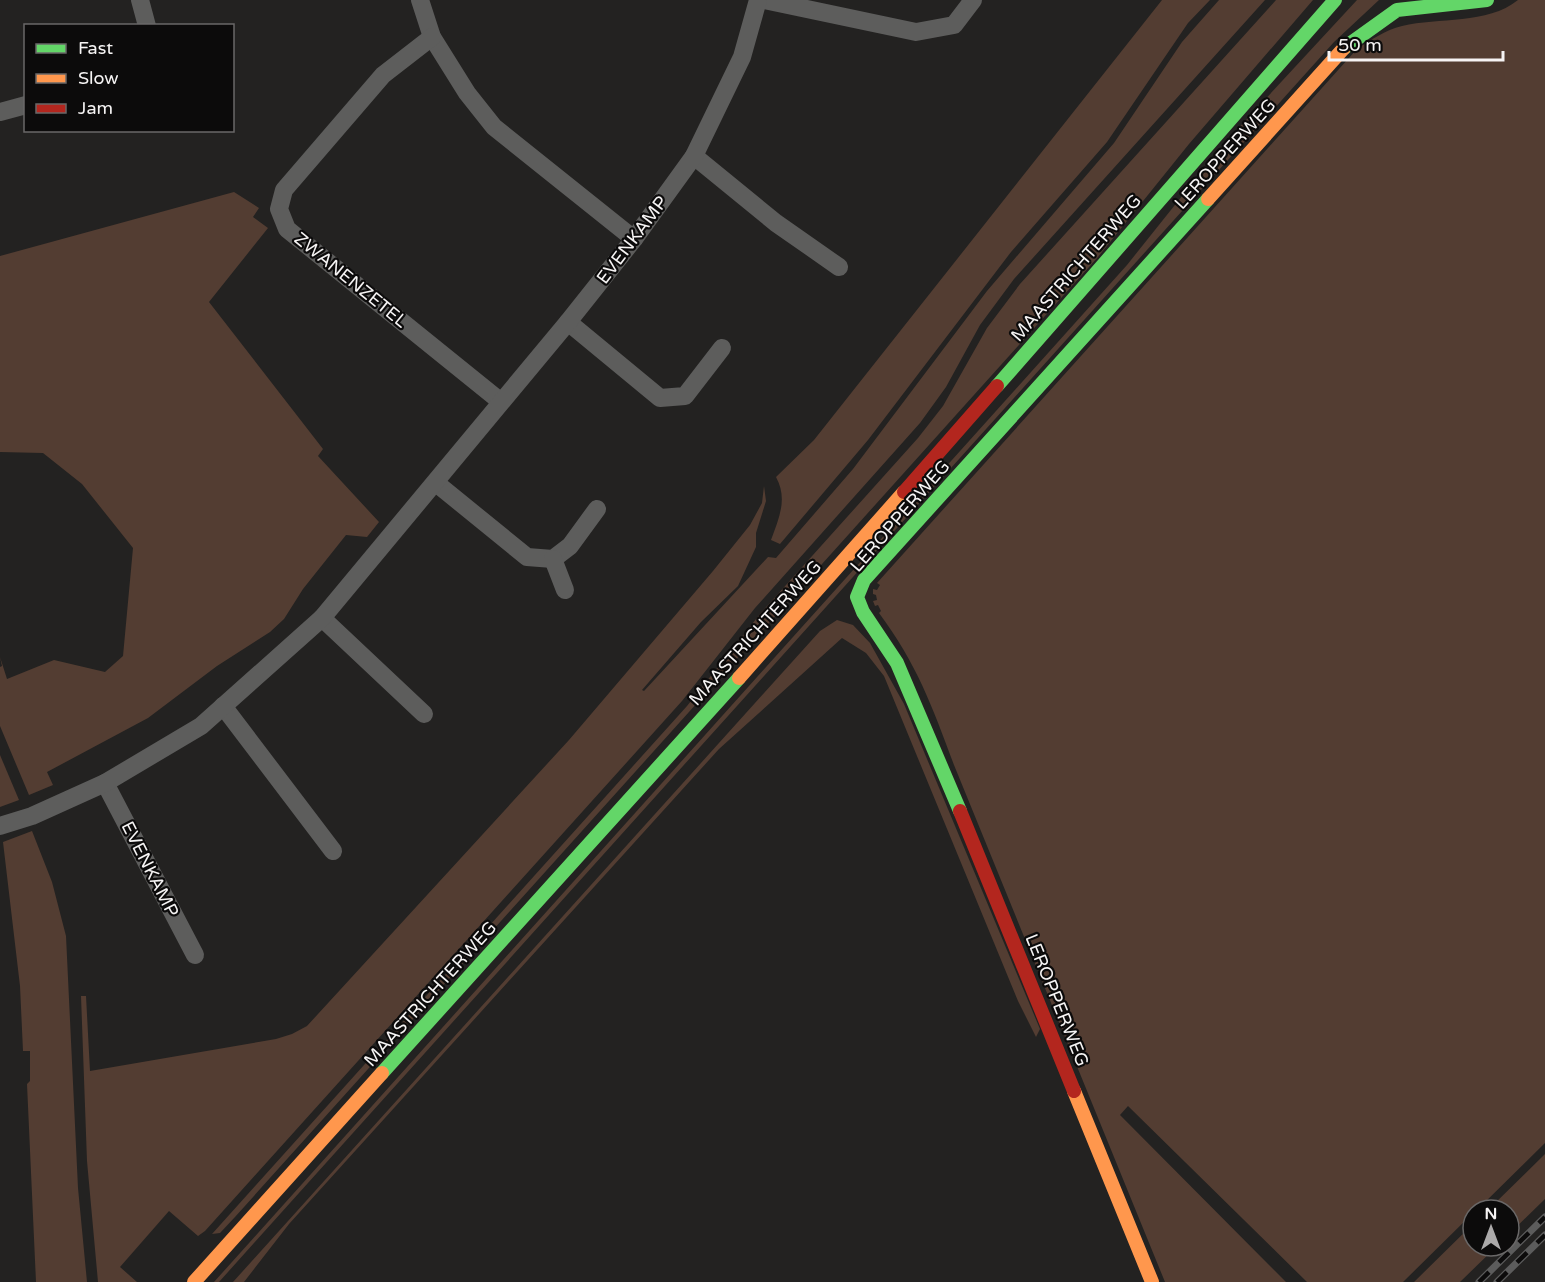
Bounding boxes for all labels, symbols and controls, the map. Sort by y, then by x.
legend [24,24,234,132]
scale bar [1329,24,1503,62]
text: 50 m [1338,34,1382,56]
text: Fast [78,37,113,59]
text: Slow [78,67,119,89]
street label: LEROPPERWEG [1170,94,1280,214]
text: Jam [78,97,113,119]
street label: MAASTRICHTERWEG [1006,190,1146,346]
street label: EVENKAMP [592,192,672,288]
street label: ZWANENZETEL [290,228,413,333]
street label: LEROPPERWEG [845,456,955,576]
street label: MAASTRICHTERWEG [684,556,826,710]
street label: EVENKAMP [116,817,184,921]
street label: MAASTRICHTERWEG [359,917,501,1071]
street label: LEROPPERWEG [1020,931,1094,1069]
north arrow [1461,1198,1521,1258]
text: N [1485,1204,1497,1224]

